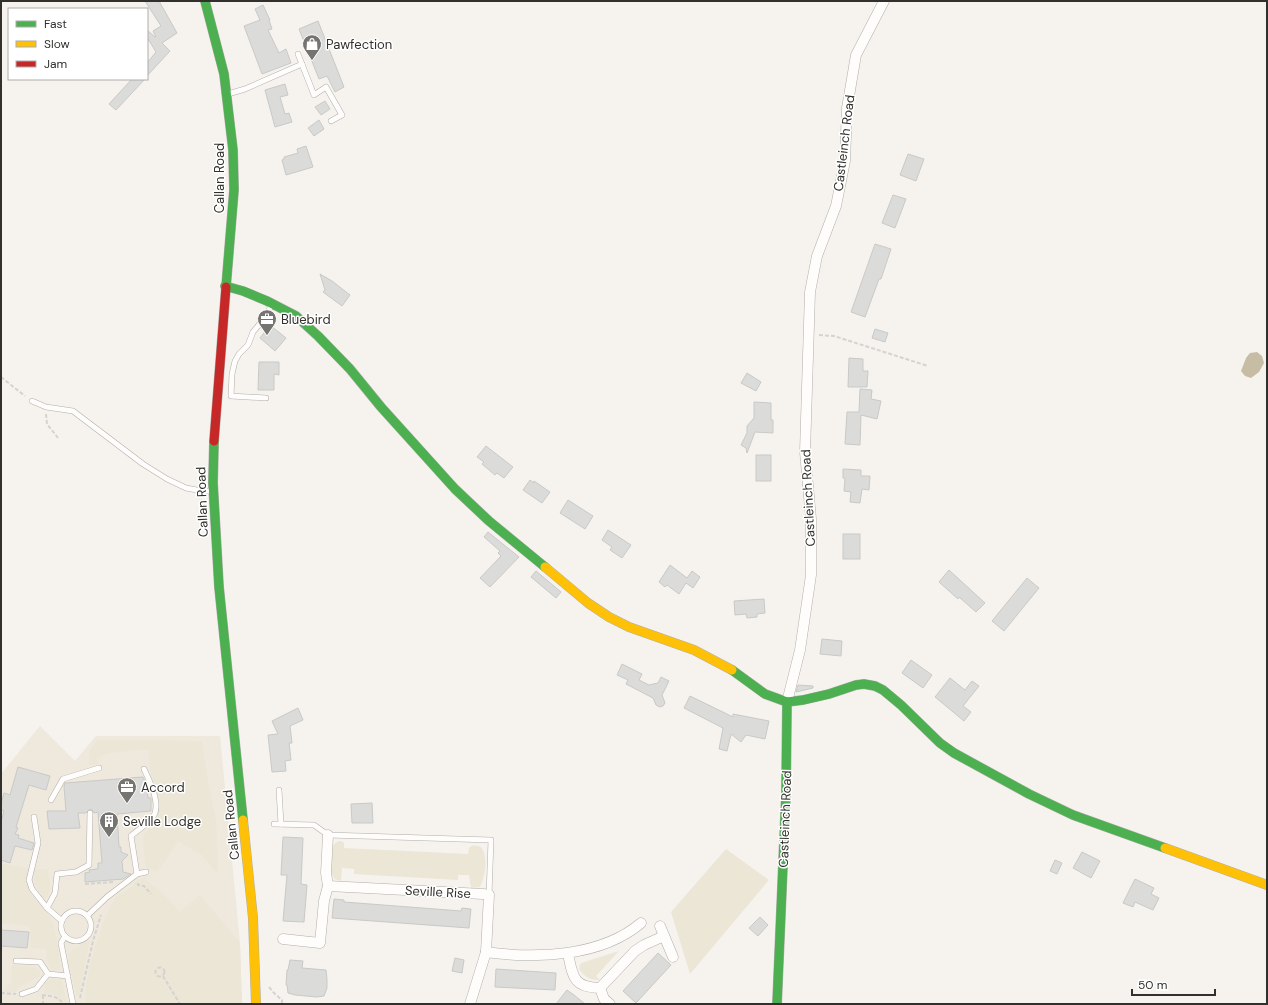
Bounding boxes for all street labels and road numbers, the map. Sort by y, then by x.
street label: Castleinch Road [830,94,858,192]
street label: Callan Road [211,143,228,213]
street label: Castleinch Road [797,449,819,547]
street label: Callan Road [192,466,212,538]
street label: Castleinch Road [775,770,795,868]
street label: Callan Road [219,789,243,861]
street label: Seville Rise [405,882,471,902]

